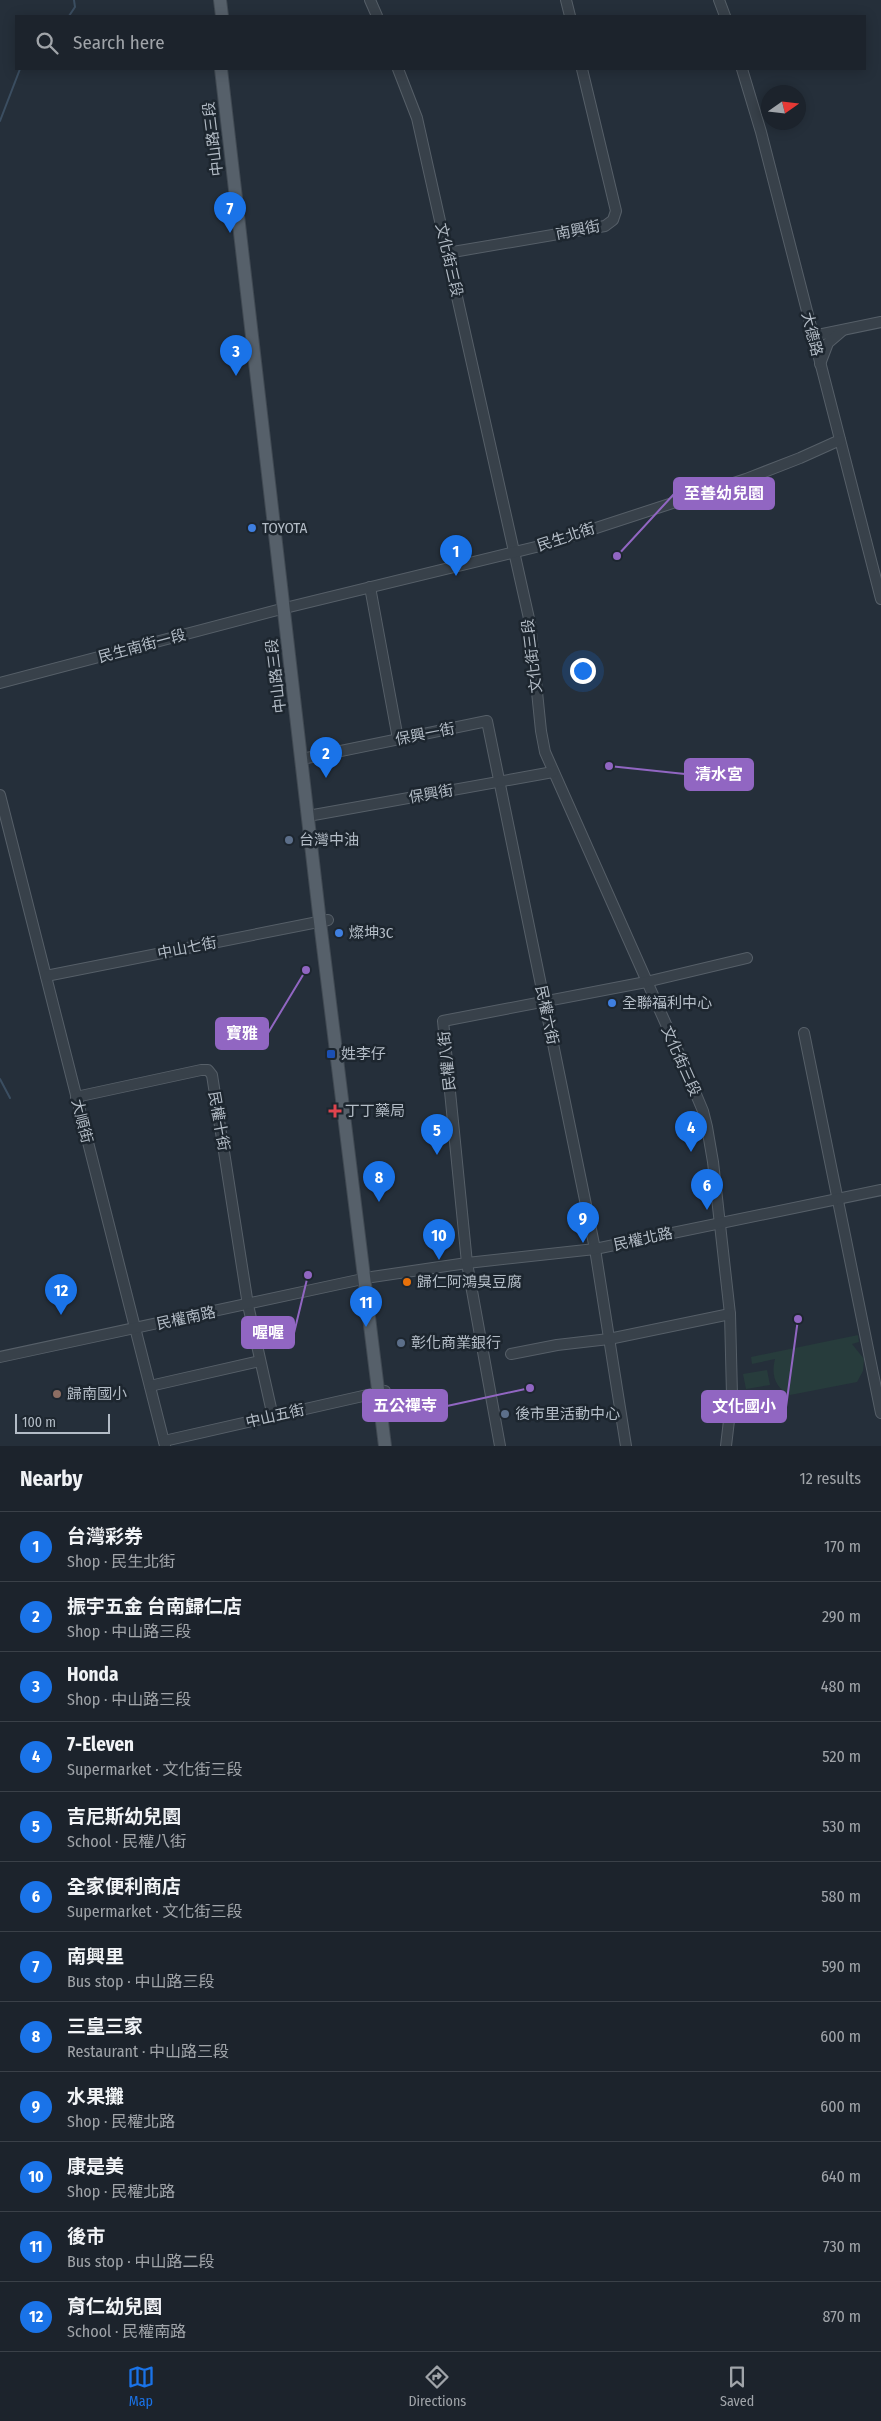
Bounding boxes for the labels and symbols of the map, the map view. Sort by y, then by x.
north arrow [761,85,806,130]
street label: 中山路三段 [199,101,227,177]
pin: 7 [214,192,246,233]
street label: 南興街 [554,217,602,243]
street label: 文化街三段 [432,221,466,299]
street label: 大德路 [798,310,826,358]
pin: 3 [220,335,252,376]
callout: 至善幼兒園 [674,478,774,509]
text: 至善幼兒園 [684,484,764,503]
place label: TOYOTA [262,519,307,537]
street label: 民生北街 [535,519,597,555]
marker: TOYOTA [246,522,258,534]
pin: 1 [440,535,472,576]
street label: 文化街三段 [518,618,546,694]
street label: 民生南街一段 [96,626,188,666]
street label: 中山路三段 [262,638,290,714]
your location [570,658,596,684]
street label: 保興一街 [394,719,456,749]
pin: 2 [310,737,342,778]
callout: 清水宮 [685,759,753,790]
text: 清水宮 [695,765,743,784]
street label: 保興街 [407,781,455,807]
place label: 台灣中油 [299,831,359,849]
marker: 台灣中油 [283,834,295,846]
place label: 燦坤3C [349,924,394,942]
marker: 燦坤3C [333,927,345,939]
street label: 中山七街 [156,933,218,963]
street label: 民權六街 [532,984,562,1046]
place label: 全聯福利中心 [622,994,712,1012]
marker: 全聯福利中心 [606,997,618,1009]
callout: 寶雅 [216,1018,268,1049]
street label: 文化街三段 [658,1023,704,1099]
text: 寶雅 [226,1024,258,1043]
street label: 民權八街 [435,1030,459,1092]
place label: 姓李仔 [341,1045,386,1063]
marker: 姓李仔 [325,1048,337,1060]
street label: 民權十街 [205,1090,233,1152]
street label: 大順街 [68,1097,96,1145]
place label: 丁丁藥局 [345,1102,405,1120]
marker: 丁丁藥局 [329,1105,341,1117]
pin: 4 [675,1111,707,1152]
pin: 5 [421,1114,453,1155]
pin: 8 [363,1161,395,1202]
pin: 6 [691,1169,723,1210]
pin: 9 [567,1202,599,1243]
pin: 10 [423,1219,455,1260]
street label: 民權北路 [612,1224,674,1254]
place label: 歸仁阿鴻臭豆腐 [417,1273,522,1291]
pin: 12 [45,1274,77,1315]
marker: 歸仁阿鴻臭豆腐 [401,1276,413,1288]
pin: 11 [350,1286,382,1327]
street label: 民權南路 [155,1303,217,1333]
callout: 喔喔 [242,1317,294,1348]
text: 喔喔 [252,1323,284,1342]
place label: 彰化商業銀行 [411,1334,501,1352]
marker: 彰化商業銀行 [395,1337,407,1349]
place label: 歸南國小 [67,1385,127,1403]
marker: 歸南國小 [51,1388,63,1400]
callout: 五公禪寺 [363,1390,447,1421]
callout: 文化國小 [702,1391,786,1422]
text: 五公禪寺 [373,1396,437,1415]
text: 文化國小 [712,1397,776,1416]
street label: 中山五街 [244,1400,306,1432]
place label: 後市里活動中心 [515,1405,620,1423]
marker: 後市里活動中心 [499,1408,511,1420]
scale bar [15,1411,110,1434]

